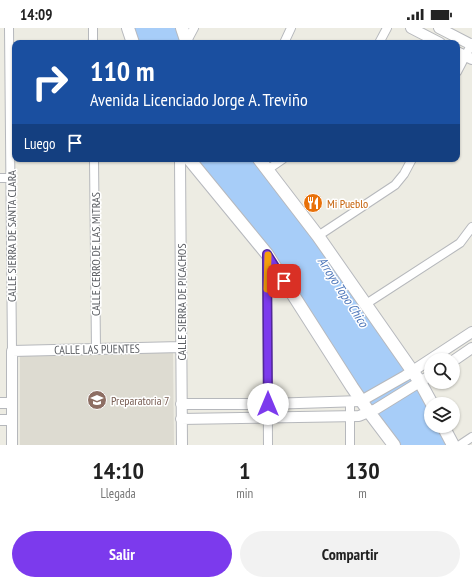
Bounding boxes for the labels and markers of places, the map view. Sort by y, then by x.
restaurant icon: Mi Pueblo [302,192,324,214]
place label: Mi Pueblo [327,196,368,211]
pin [267,264,301,298]
school or university icon: Preparatoria 7 [86,389,108,411]
place label: Preparatoria 7 [111,393,169,408]

